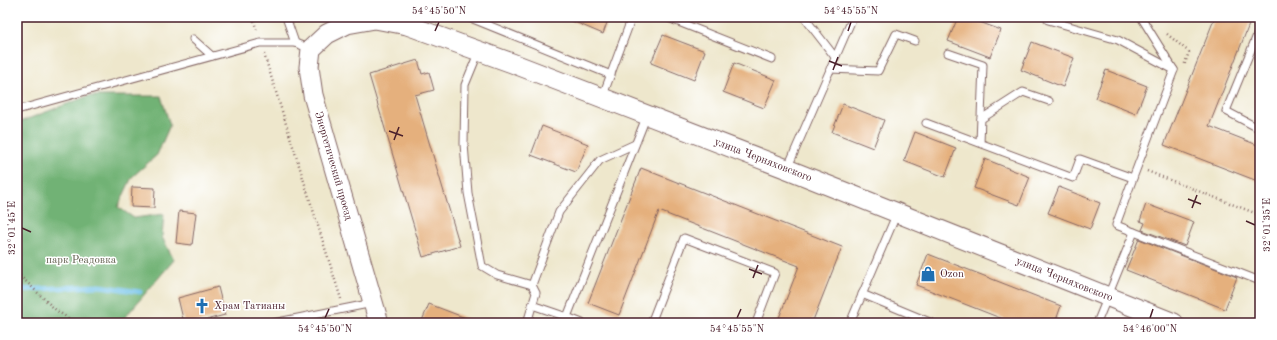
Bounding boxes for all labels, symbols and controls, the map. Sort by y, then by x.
text: 54°45'50"N [412,6,467,16]
text: 54°45'55"N [824,6,879,16]
street label: Энергетический проезд [312,110,354,222]
street label: улица Черняховского [713,136,814,184]
text: 32°01'35"E [1262,198,1272,252]
text: 32°01'45"E [7,201,17,255]
park label: парк Реадовка [46,255,117,266]
street label: улица Черняховского [1014,255,1115,304]
shop icon: Ozon [919,265,937,283]
place label: Ozon [940,269,964,280]
church icon: Храм Татианы [193,297,211,315]
place label: Храм Татианы [214,301,285,312]
text: 54°45'50"N [298,324,353,334]
text: 54°45'55"N [710,324,765,334]
text: 54°46'00"N [1123,324,1178,334]

